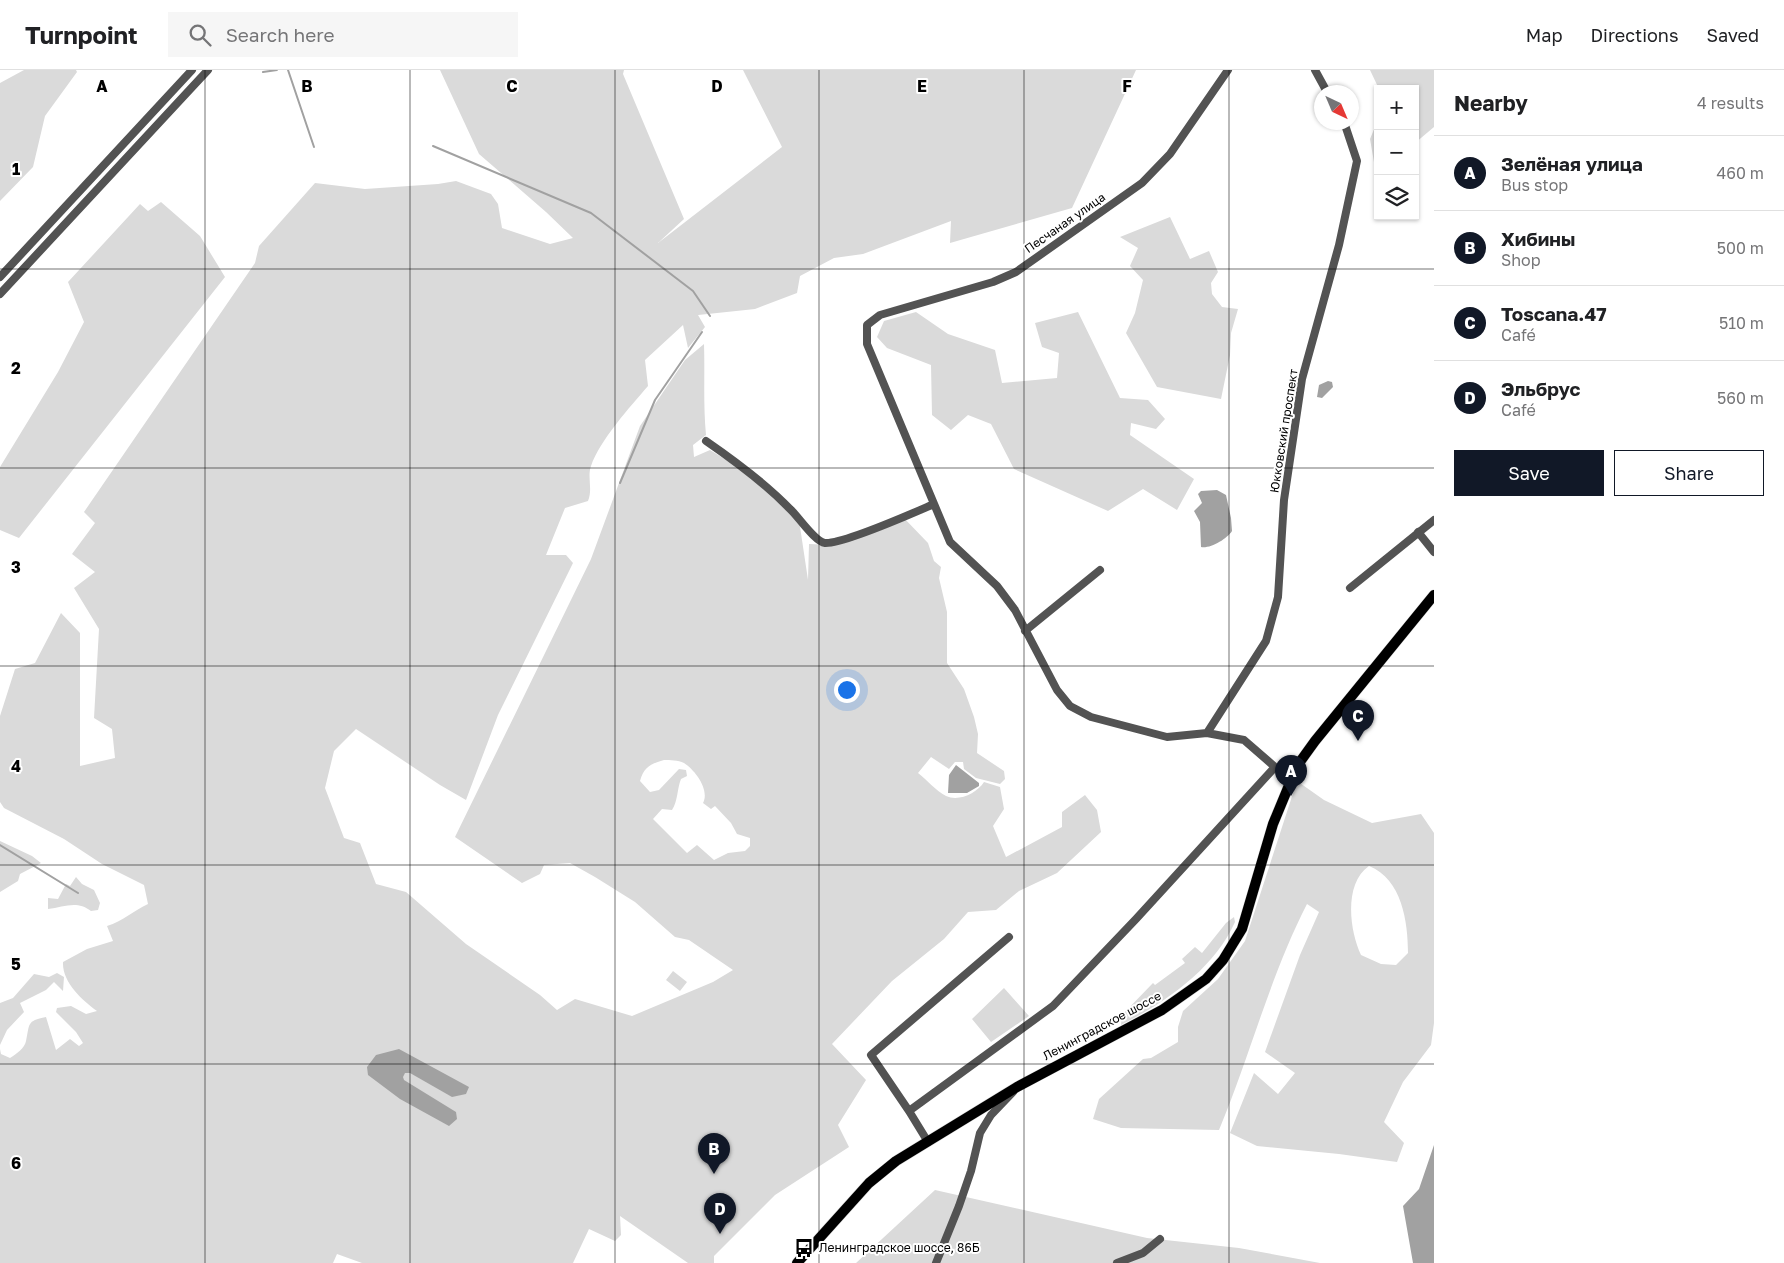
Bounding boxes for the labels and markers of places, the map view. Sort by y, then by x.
pin: C [1342,700,1374,741]
pin: A [1275,755,1307,796]
pin: B [698,1133,730,1174]
pin: D [704,1193,736,1234]
bus stop icon: Ленинградское шоссе, 86Б [793,1237,815,1259]
place label: Ленинградское шоссе, 86Б [819,1240,980,1255]

